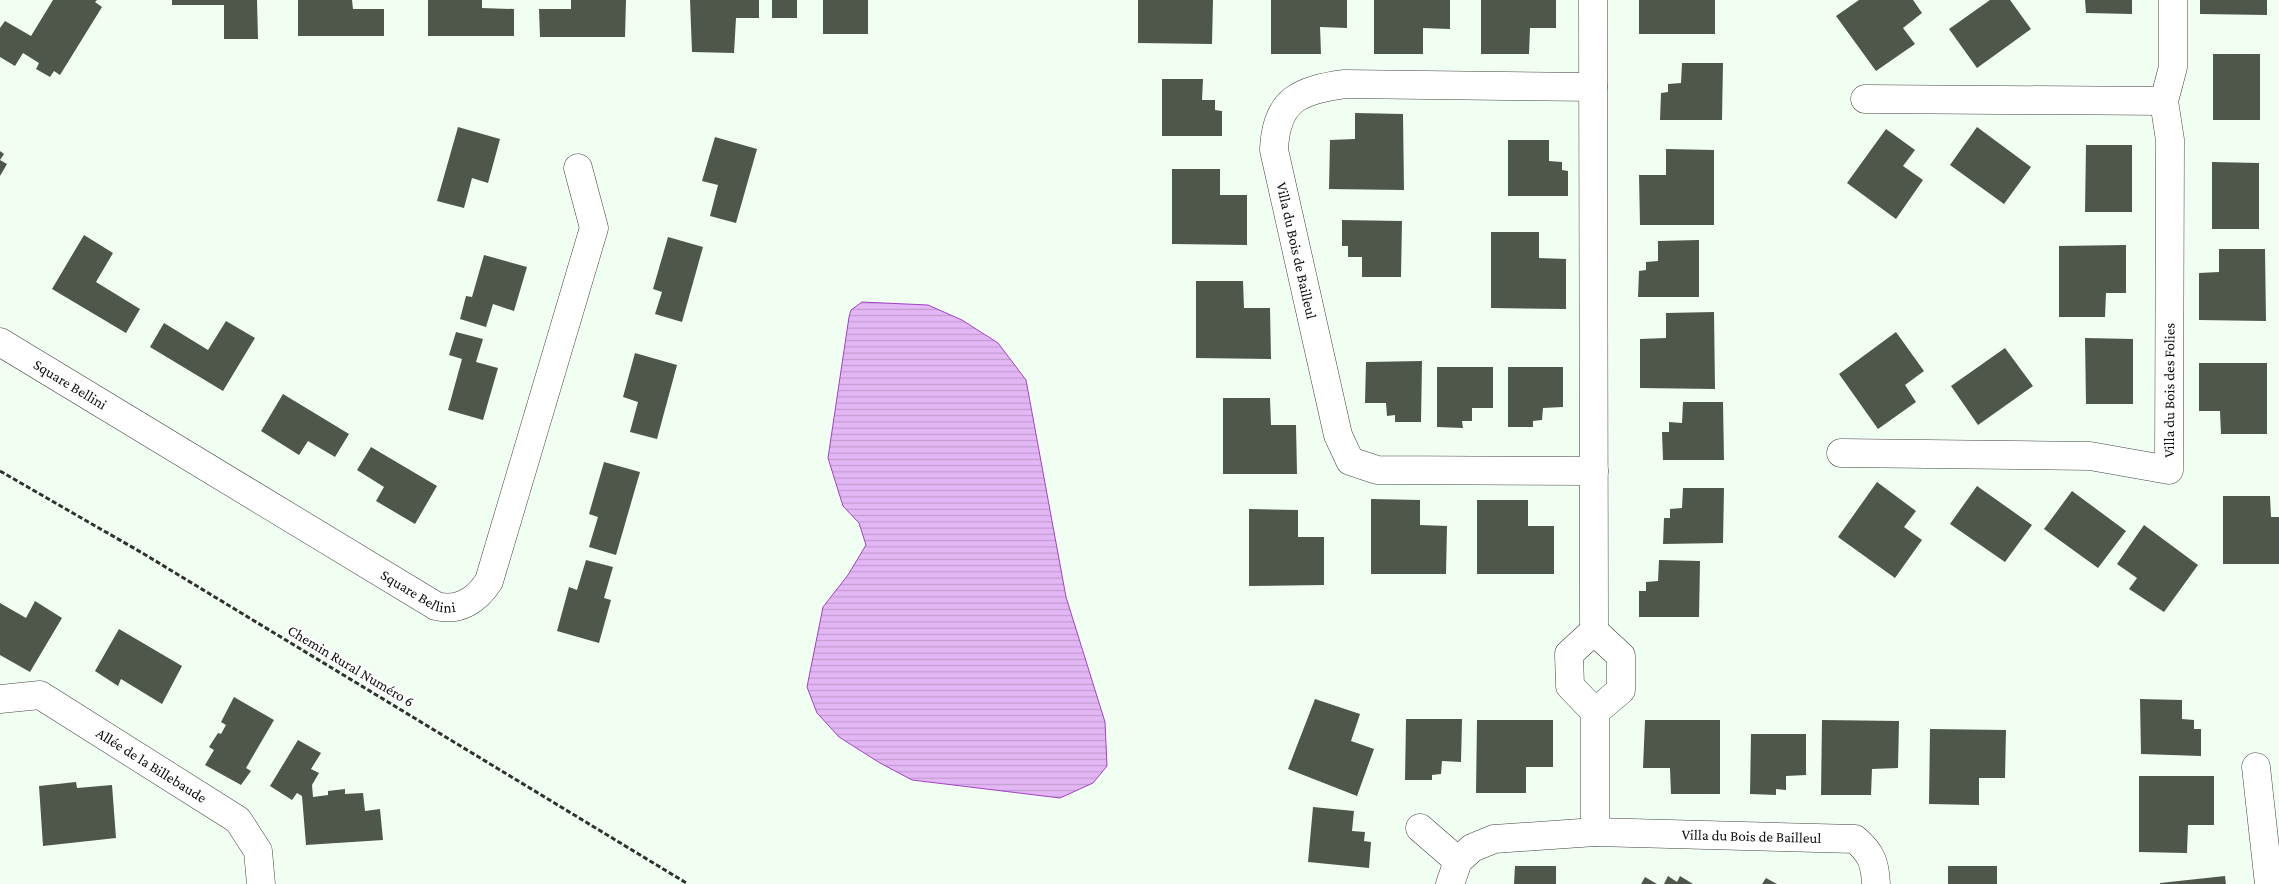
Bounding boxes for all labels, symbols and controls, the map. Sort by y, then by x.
street label: Villa du Bois de Bailleul [1273,181,1320,321]
street label: Villa du Bois des Folies [2161,323,2177,458]
street label: Square Bellini [31,356,110,413]
street label: Square Bellini [378,567,457,616]
street label: Chemin Rural Numéro 6 [285,622,417,710]
street label: Allée de la Billebaude [93,725,210,806]
street label: Villa du Bois de Bailleul [1681,826,1822,846]

